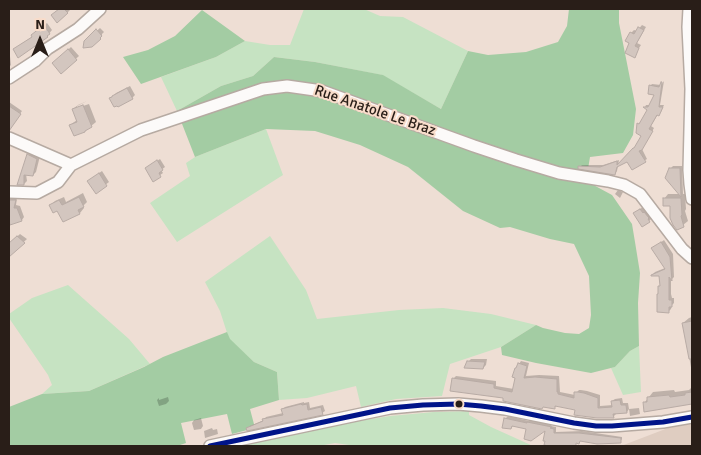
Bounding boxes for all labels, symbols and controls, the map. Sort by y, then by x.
north arrow [15,15,65,65]
text: N [35,16,45,33]
street label: Rue Anatole Le Braz [312,82,438,140]
unlabelled marker [454,399,464,409]

